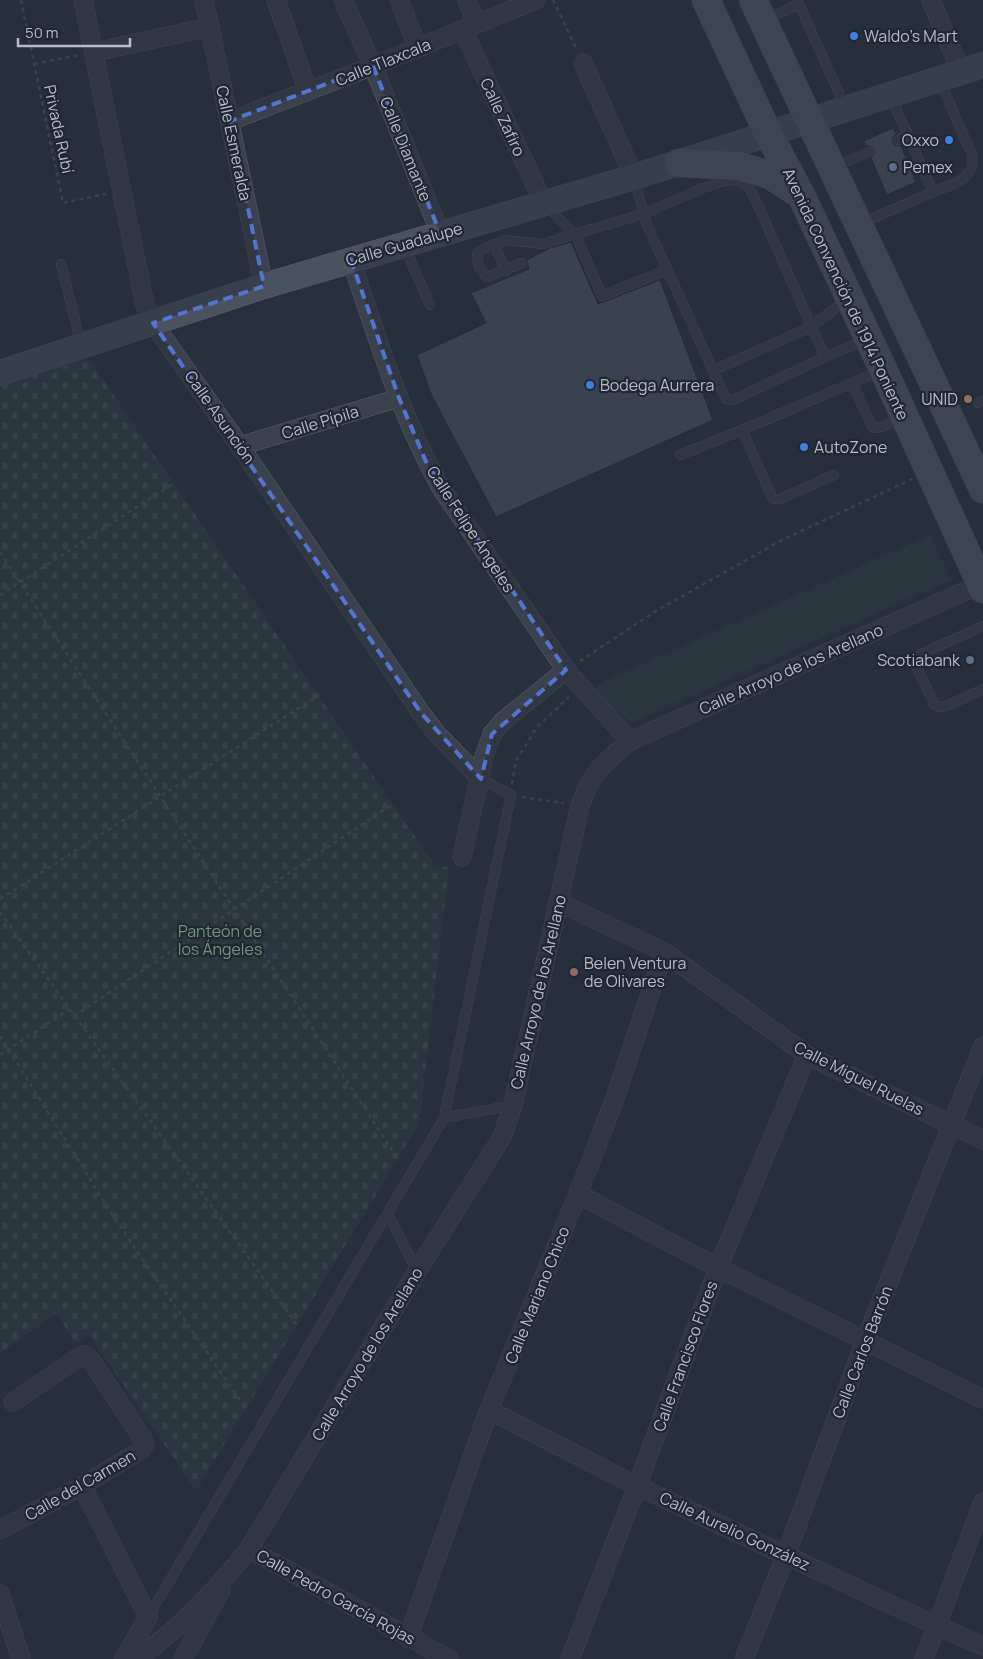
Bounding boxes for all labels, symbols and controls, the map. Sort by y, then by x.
scale bar [18,15,130,47]
text: 50 m [25,22,59,43]
place label: Waldo's Mart [864,25,958,47]
marker: Waldo's Mart [848,30,860,42]
street label: Calle Tlaxcala [332,33,434,91]
street label: Calle Zafiro [475,74,531,160]
street label: Privada Rubí [39,83,79,176]
street label: Calle Esmeralda [211,83,257,203]
street label: Calle Diamante [375,93,437,205]
place label: Oxxo [902,129,939,151]
marker: Oxxo [943,134,955,146]
place label: Pemex [903,156,953,178]
marker: Pemex [887,161,899,173]
street label: Avenida Convención de 1914 Poniente [778,164,914,424]
street label: Calle Guadalupe [343,217,465,271]
street label: Calle Asunción [180,366,260,468]
place label: Bodega Aurrera [600,374,714,396]
marker: Bodega Aurrera [584,379,596,391]
place label: UNID [921,388,958,410]
marker: UNID [962,393,974,405]
street label: Calle Pípila [279,400,361,444]
place label: AutoZone [814,436,887,458]
marker: AutoZone [798,441,810,453]
street label: Calle Felipe Ángeles [422,461,520,597]
street label: Calle Arroyo de los Arellano [696,618,886,720]
place label: Scotiabank [877,649,961,671]
marker: Scotiabank [964,654,976,666]
street label: Calle Arroyo de los Arellano [505,893,571,1091]
park label: Panteón de los Ángeles [178,920,262,960]
place label: Belen Ventura de Olivares [584,952,686,992]
marker: Belen Ventura de Olivares [568,966,580,978]
street label: Calle Miguel Ruelas [790,1036,928,1120]
street label: Calle Mariano Chico [499,1223,575,1367]
street label: Calle Arroyo de los Arellano [306,1263,428,1445]
street label: Calle Francisco Flores [647,1278,723,1434]
street label: Calle Carlos Barrón [827,1283,897,1421]
street label: Calle del Carmen [21,1444,139,1526]
street label: Calle Aurelio González [656,1486,814,1576]
street label: Calle Pedro García Rojas [253,1544,419,1650]

